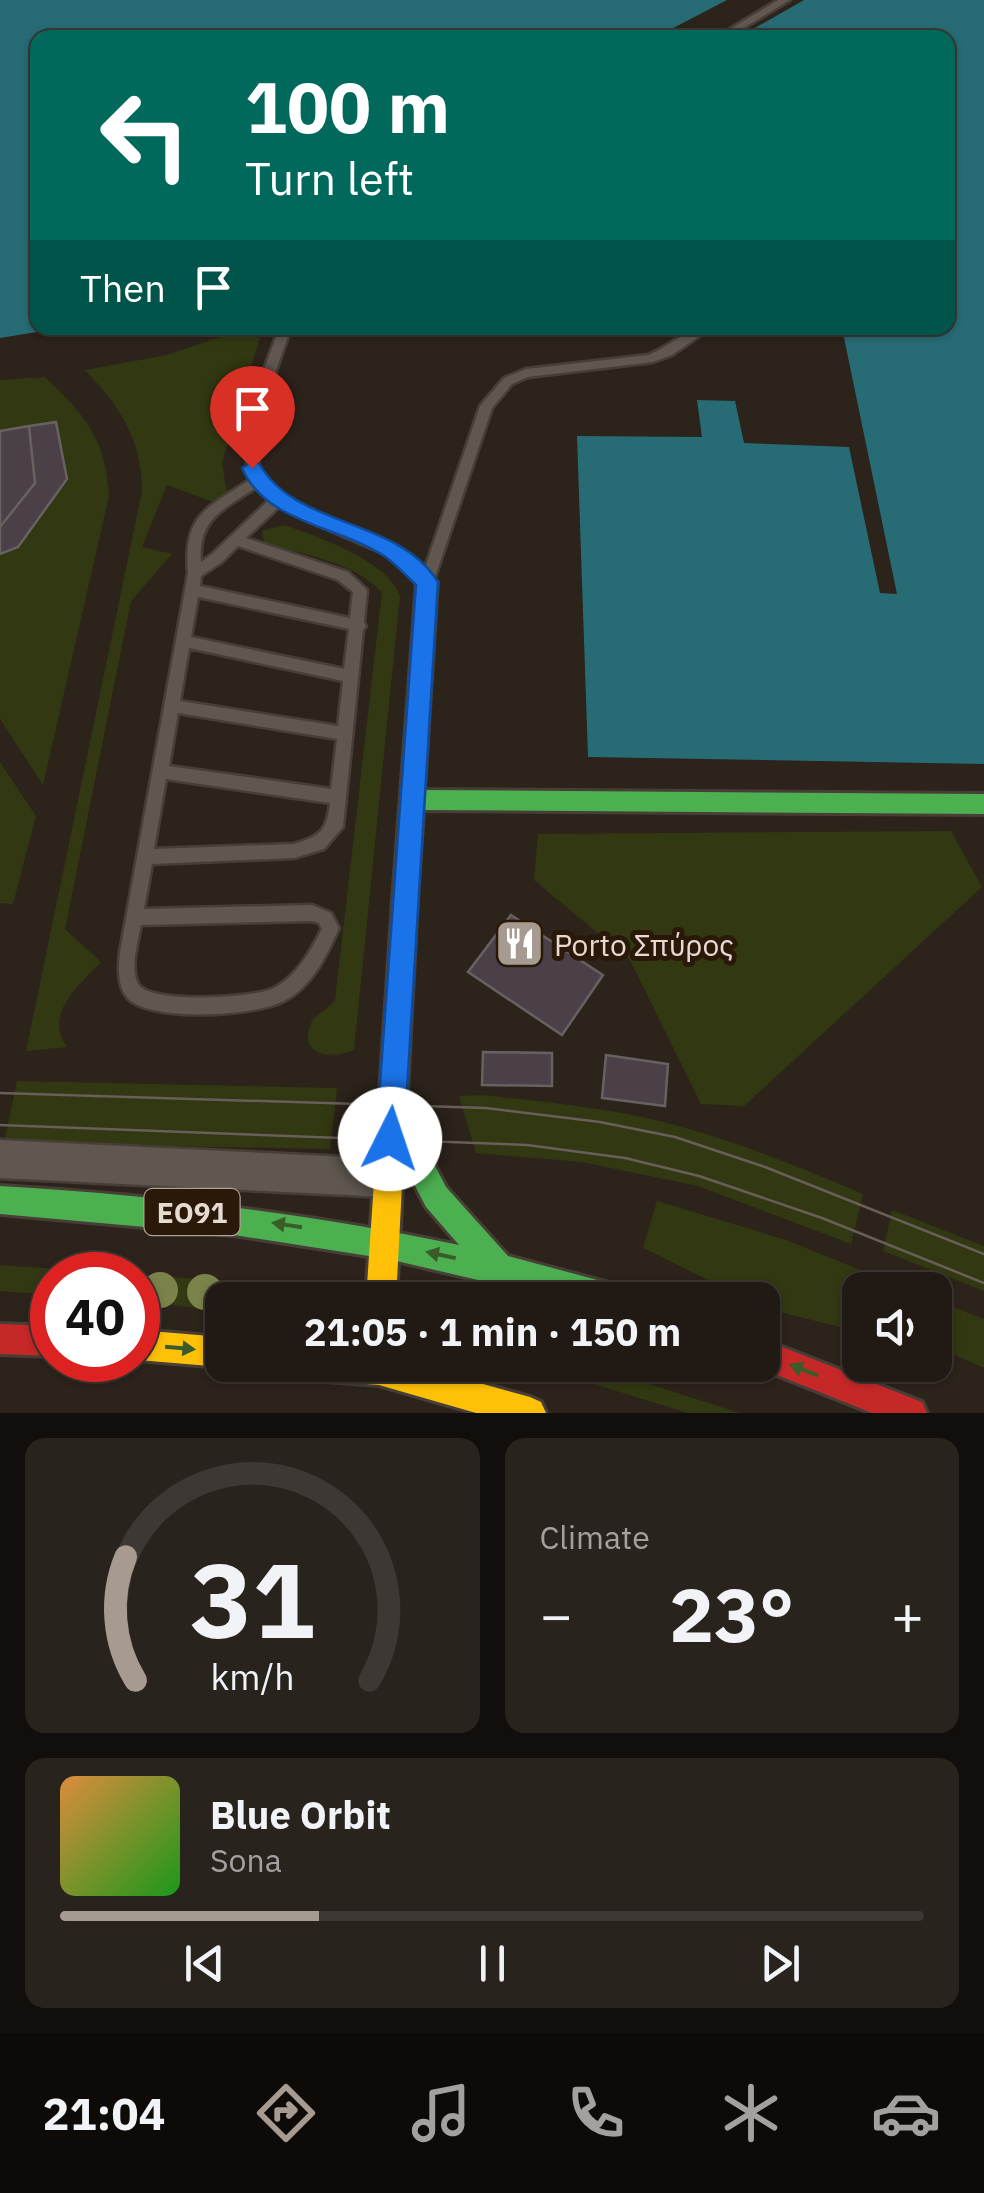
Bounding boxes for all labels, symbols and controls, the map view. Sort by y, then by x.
text: 100 m [245,61,450,152]
icon: left [80,70,210,200]
text: Turn left [245,149,414,207]
icon: arrive [186,260,241,315]
text: Then [80,263,166,312]
pin [210,366,295,469]
icon: arrive [225,381,280,436]
restaurant icon: Porto Σπύρος [493,918,545,970]
place label: Porto Σπύρος [554,925,734,964]
position arrow [338,1087,442,1191]
road number: ΕΟ91 [144,1189,240,1235]
one-way arrow [270,1216,302,1232]
one-way arrow [425,1247,456,1263]
speed limit sign: 40 [30,1252,160,1382]
map controls [842,1272,952,1382]
button: sound [842,1272,952,1382]
text: 21:05 · 1 min · 150 m [304,1307,681,1356]
one-way arrow [165,1340,197,1356]
one-way arrow [789,1362,819,1378]
text: Climate [540,1516,650,1558]
text: 31 [190,1531,315,1667]
text: 23° [669,1565,794,1663]
text: − [540,1579,573,1650]
text: + [891,1579,924,1650]
text: km/h [210,1653,294,1700]
text: Blue Orbit [210,1790,391,1839]
text: Sona [210,1839,282,1881]
icon: previous [177,1936,232,1991]
icon: pause [465,1936,520,1991]
icon: next [753,1936,808,1991]
icon: directions [251,2078,321,2148]
icon: music [406,2078,476,2148]
icon: phone [561,2078,631,2148]
icon: climate [716,2078,786,2148]
icon: car [871,2078,941,2148]
text: 21:04 [43,2084,165,2142]

